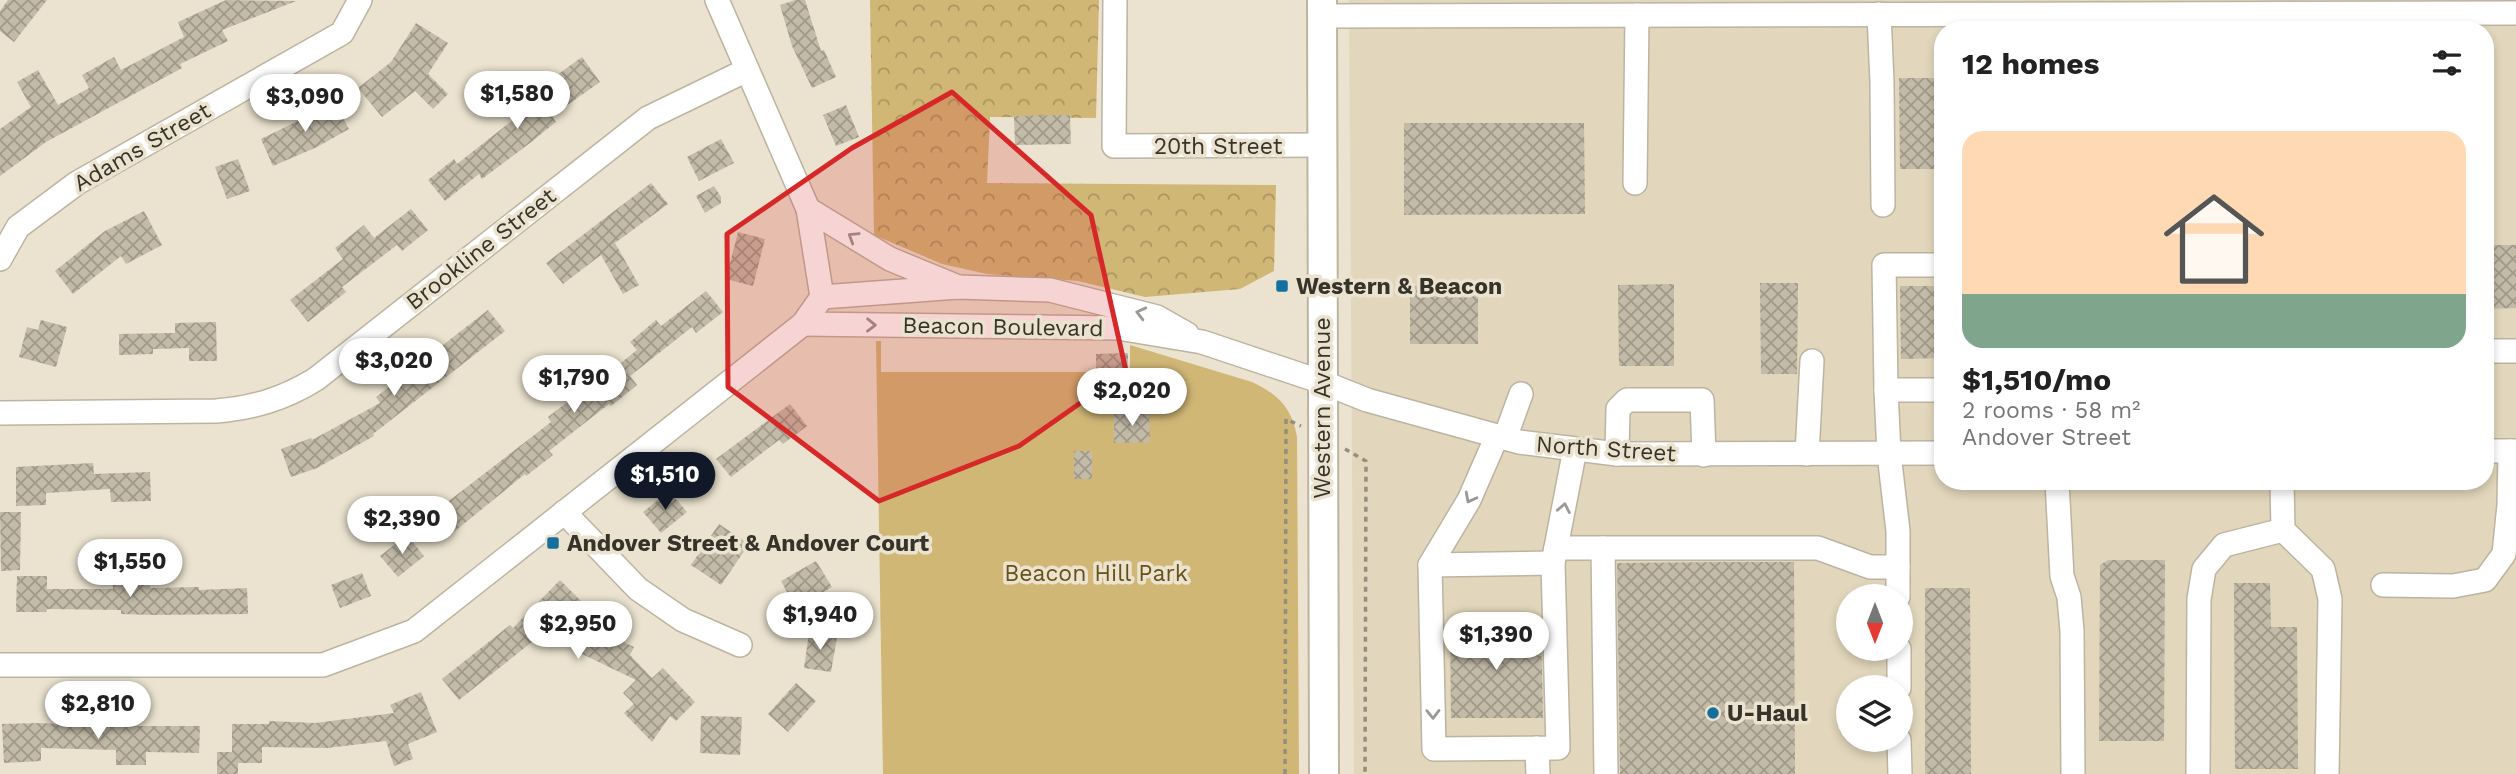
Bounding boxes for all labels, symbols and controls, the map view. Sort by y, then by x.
icon: filters [2428,44,2466,82]
text: 12 homes [1962,46,2100,81]
pin: $1,580 [460,72,574,131]
pin: $3,090 [248,74,362,134]
text: $1,580 [480,80,554,107]
text: $3,090 [266,83,344,110]
street label: Adams Street [69,97,216,197]
street label: 20th Street [1154,133,1283,160]
icon: home [2151,176,2277,302]
street label: Brookline Street [401,182,561,316]
one-way arrow [848,232,861,245]
place label: Western & Beacon [1296,273,1502,300]
marker: Western & Beacon [1274,278,1290,294]
one-way arrow [1135,307,1147,321]
street label: Beacon Boulevard [902,312,1104,342]
one-way arrow [866,317,877,333]
street label: Western Avenue [1309,317,1336,499]
pin: $3,020 [337,338,451,398]
text: $3,020 [355,347,433,374]
pin: $1,790 [517,356,631,415]
text: $1,510/mo [1962,362,2111,397]
text: $1,790 [538,364,610,391]
pin: $2,020 [1075,368,1189,428]
text: $2,020 [1093,377,1171,404]
text: 2 rooms · 58 m² [1962,397,2141,424]
text: Andover Street [1962,424,2131,451]
street label: North Street [1535,431,1677,467]
pin: $1,510 [608,452,722,512]
text: $1,510 [630,461,700,488]
one-way arrow [1464,491,1478,503]
pin: $2,390 [345,496,459,556]
one-way arrow [1555,502,1570,514]
text: $2,390 [363,505,441,532]
place label: Andover Street & Andover Court [567,530,929,557]
marker: Andover Street & Andover Court [545,535,561,551]
pin: $1,550 [73,540,187,599]
text: $1,550 [94,548,166,575]
park label: Beacon Hill Park [1004,560,1188,587]
north arrow [1836,584,1913,662]
map controls [1836,584,1913,752]
pin: $1,940 [763,592,877,652]
text: $1,940 [782,601,858,628]
pin: $2,950 [521,602,635,661]
text: $2,950 [539,610,617,637]
pin: $1,390 [1439,612,1553,672]
text: $1,390 [1459,621,1533,648]
button: layers [1836,675,1913,752]
pin: $2,810 [41,682,155,741]
text: $2,810 [61,690,135,717]
place label: U-Haul [1727,700,1808,727]
marker: U-Haul [1705,705,1721,721]
one-way arrow [1426,709,1441,720]

